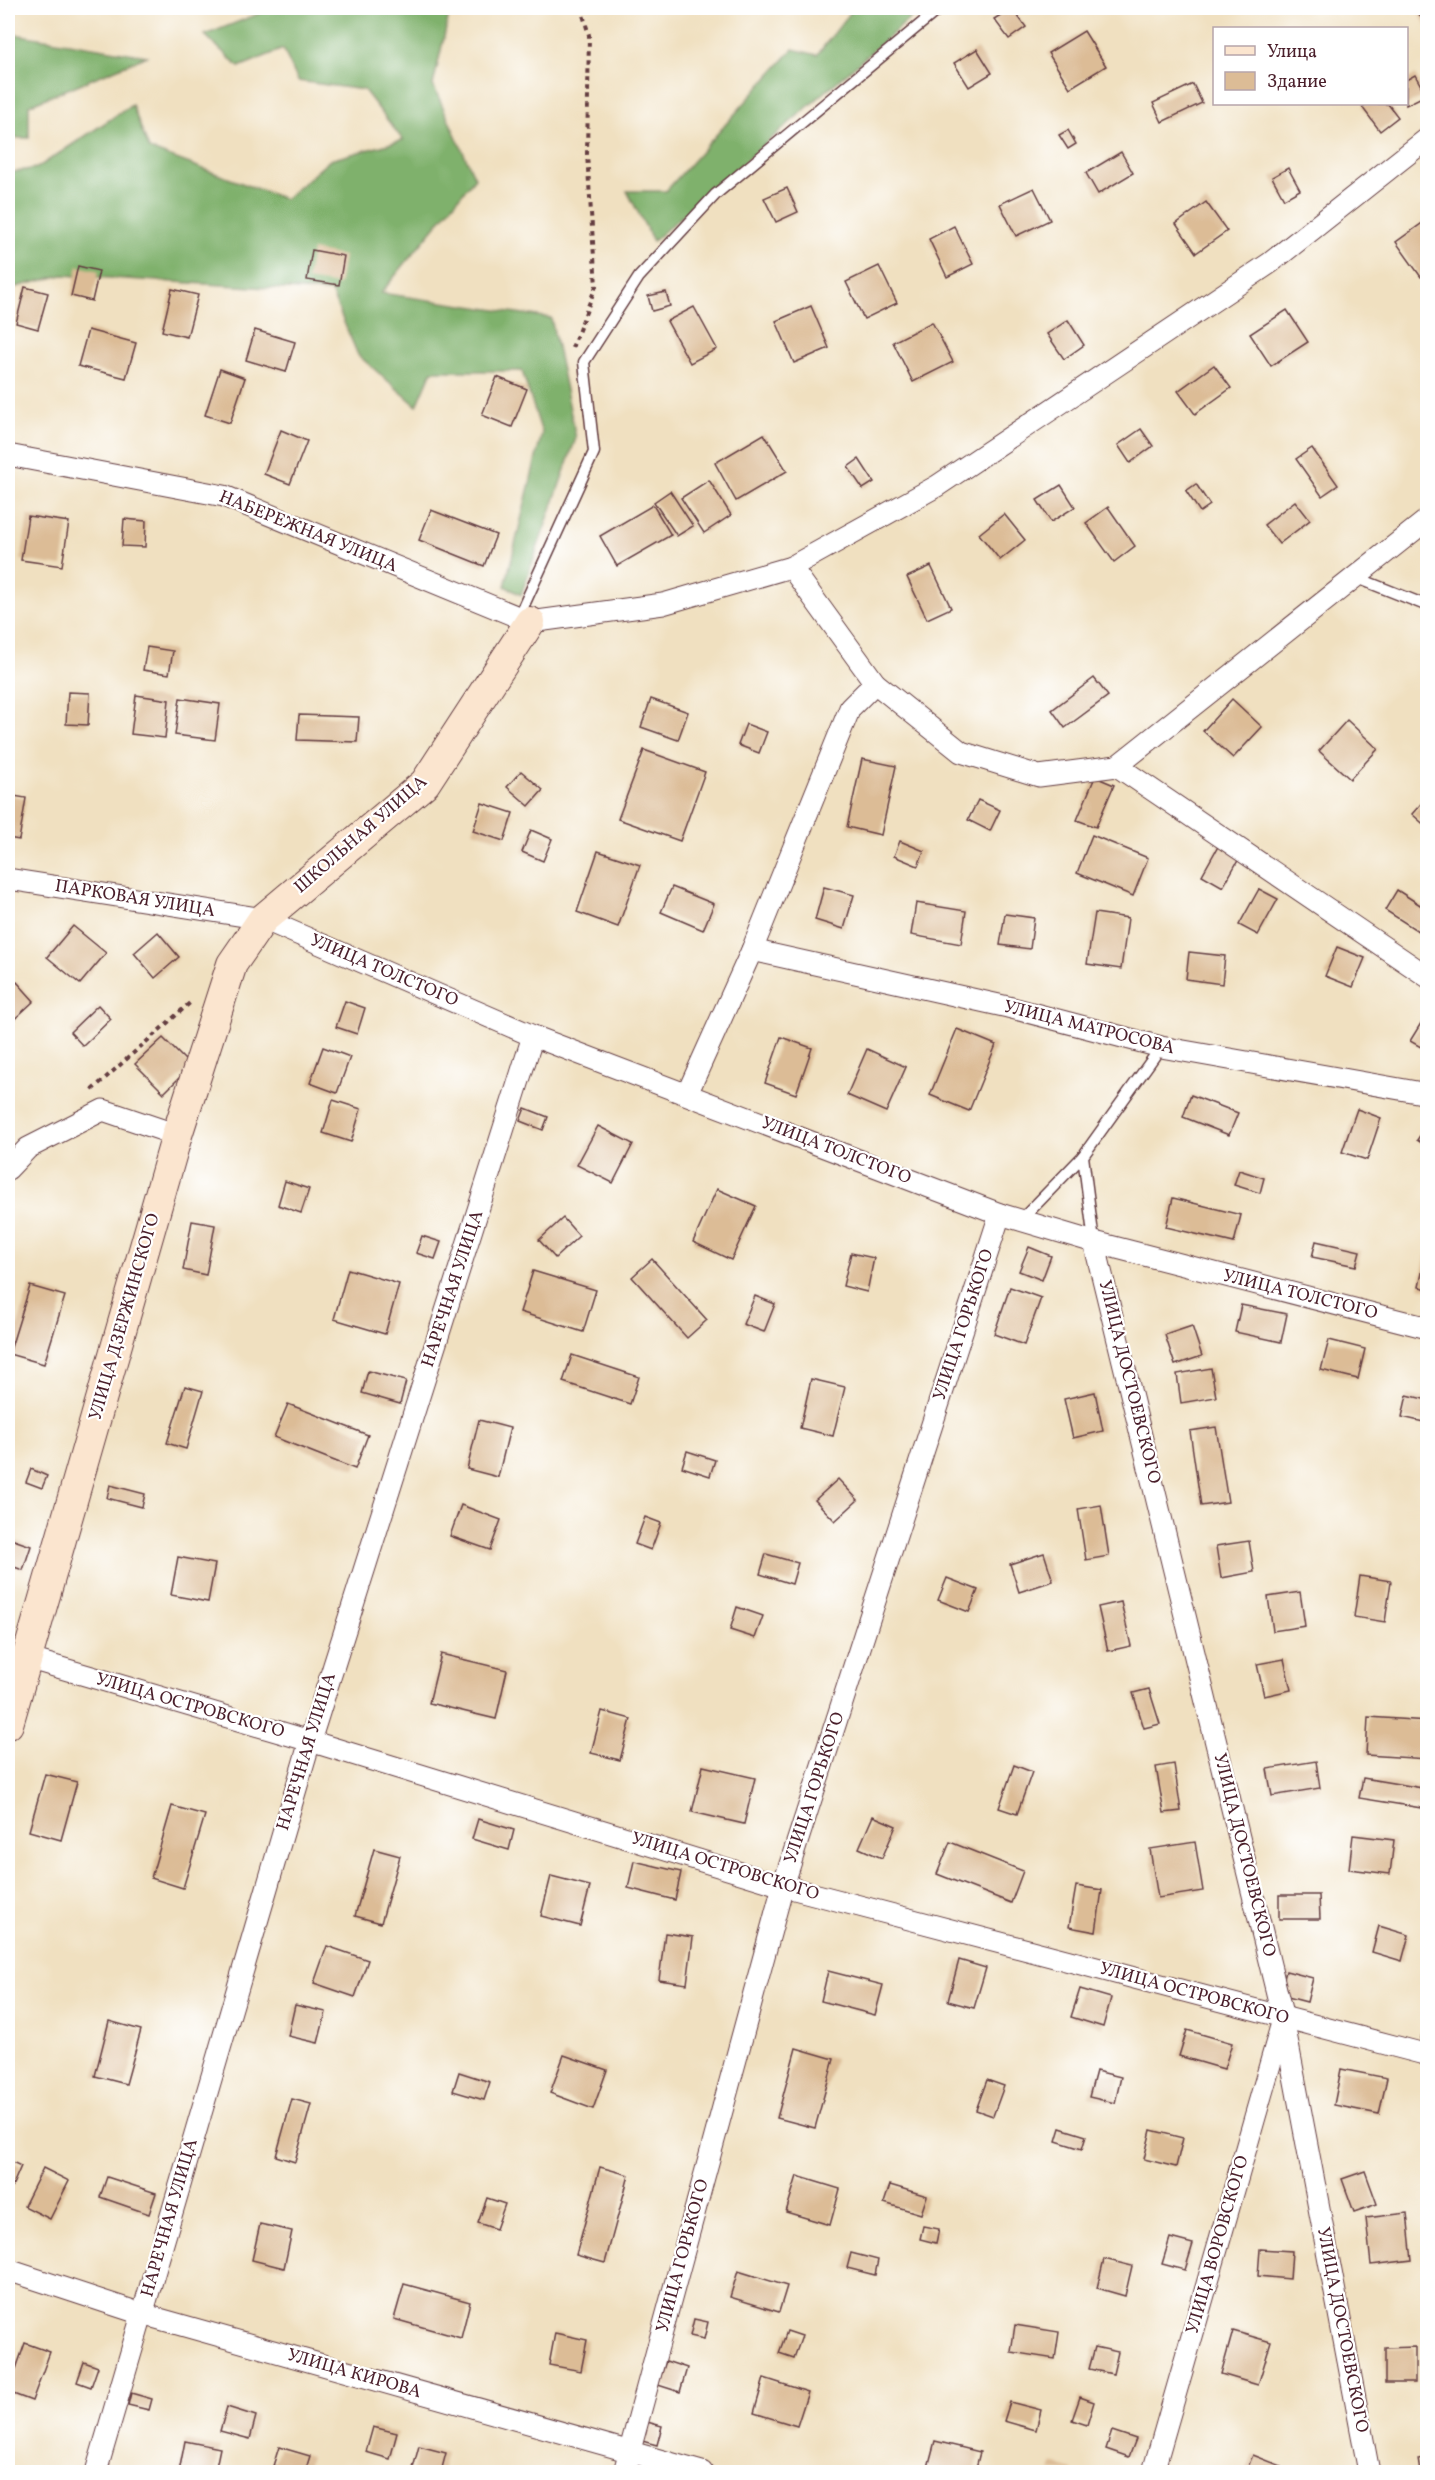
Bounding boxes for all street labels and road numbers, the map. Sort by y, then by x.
street label: НАБЕРЕЖНАЯ УЛИЦА [215,485,401,579]
street label: ШКОЛЬНАЯ УЛИЦА [289,770,433,900]
street label: ПАРКОВАЯ УЛИЦА [53,874,217,924]
street label: УЛИЦА ТОЛСТОГО [306,928,462,1014]
street label: УЛИЦА МАТРОСОВА [1001,995,1178,1061]
street label: УЛИЦА ТОЛСТОГО [757,1111,915,1191]
street label: НАРЕЧНАЯ УЛИЦА [416,1207,490,1371]
street label: УЛИЦА ДЗЕРЖИНСКОГО [83,1211,167,1423]
street label: УЛИЦА ГОРЬКОГО [928,1246,1000,1404]
street label: УЛИЦА ТОЛСТОГО [1220,1264,1380,1326]
street label: УЛИЦА ДОСТОЕВСКОГО [1092,1278,1166,1486]
street label: УЛИЦА ОСТРОВСКОГО [93,1667,287,1745]
street label: НАРЕЧНАЯ УЛИЦА [271,1670,343,1834]
street label: УЛИЦА ГОРЬКОГО [779,1709,851,1867]
street label: УЛИЦА ДОСТОЕВСКОГО [1207,1751,1281,1959]
street label: УЛИЦА ОСТРОВСКОГО [628,1826,822,1908]
street label: УЛИЦА ОСТРОВСКОГО [1096,1957,1292,2031]
street label: НАРЕЧНАЯ УЛИЦА [135,2136,205,2300]
street label: УЛИЦА ВОРОВСКОГО [1181,2153,1255,2337]
street label: УЛИЦА ГОРЬКОГО [650,2176,716,2336]
street label: УЛИЦА ДОСТОЕВСКОГО [1310,2225,1374,2435]
street label: УЛИЦА КИРОВА [284,2343,424,2405]

